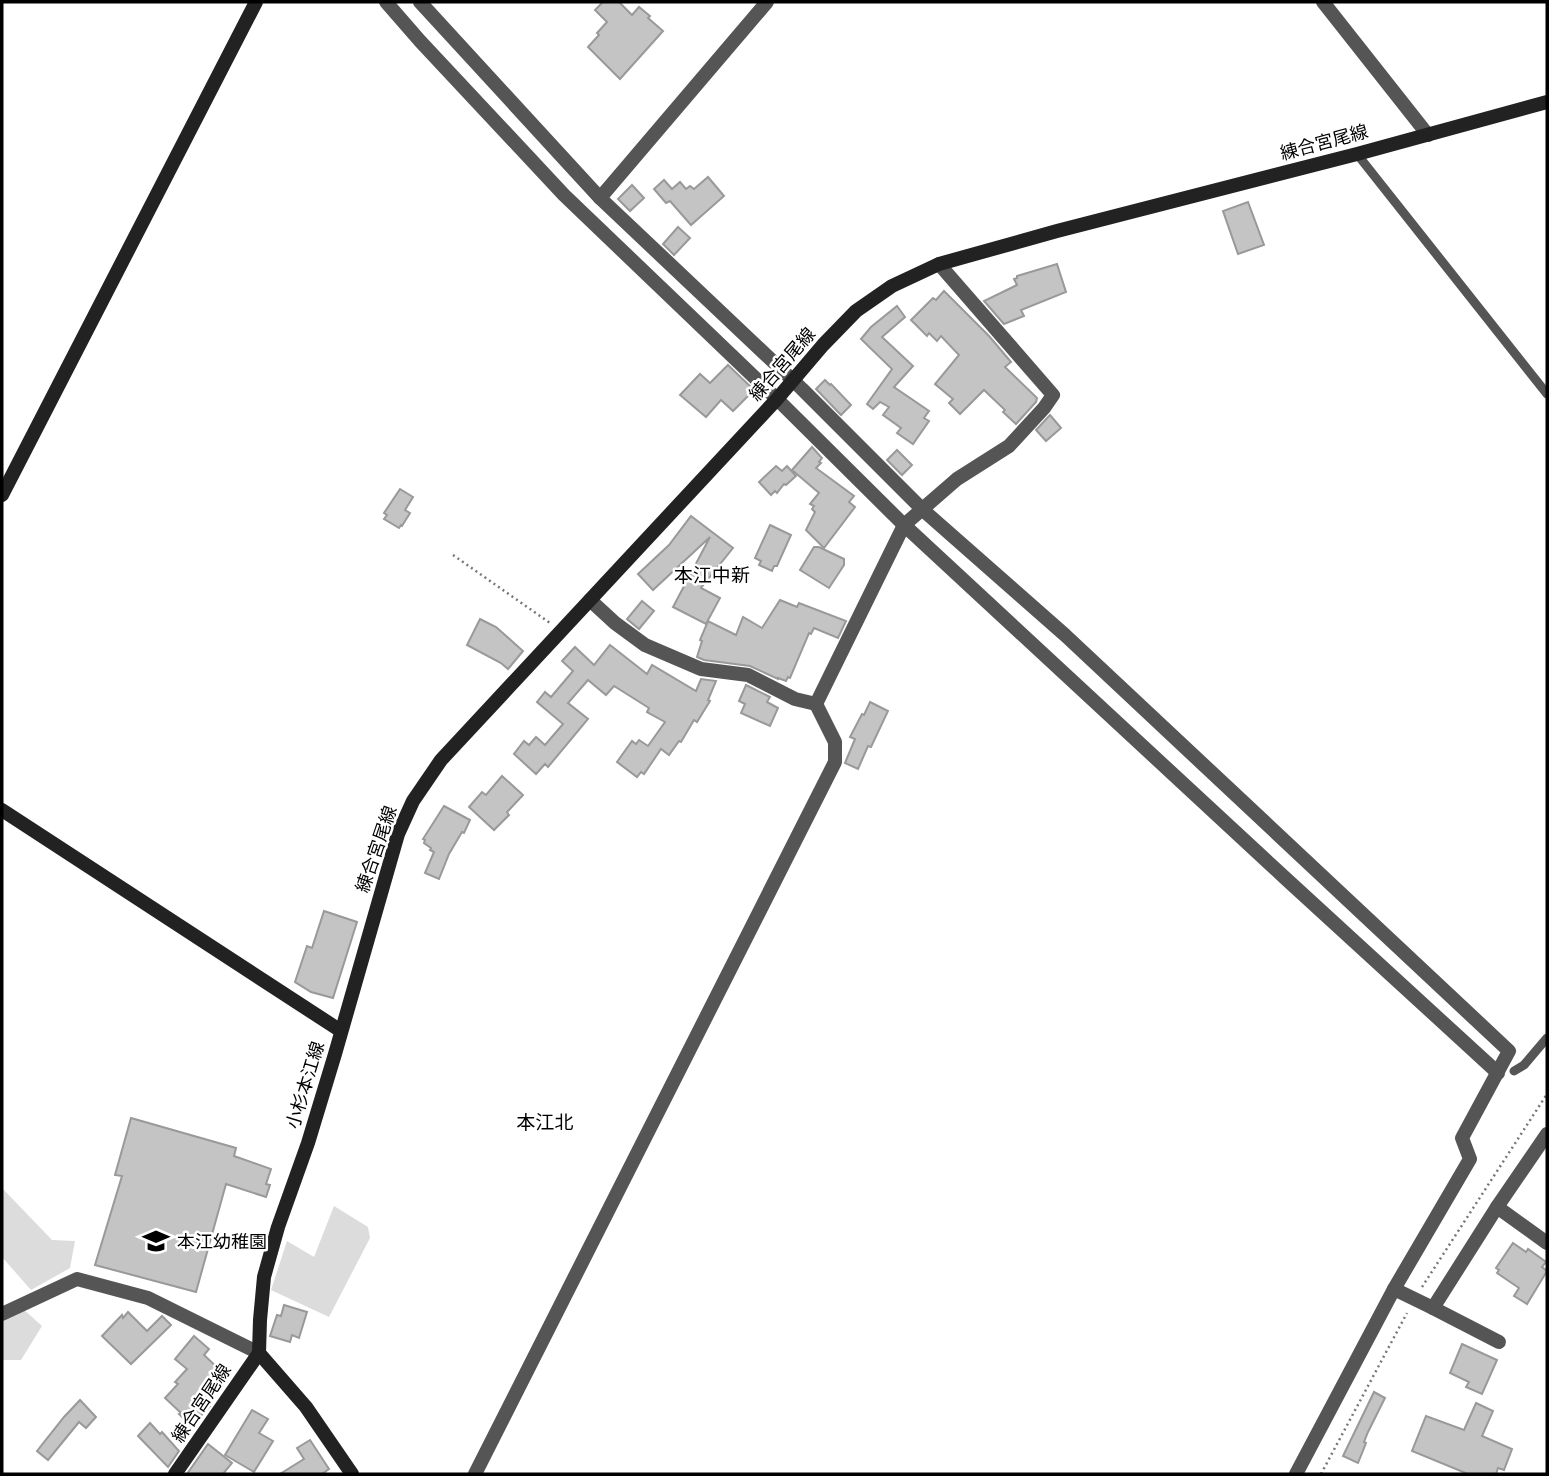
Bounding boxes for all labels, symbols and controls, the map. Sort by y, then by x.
street label: 練合宮尾線 [1278,119,1370,165]
street label: 練合宮尾線 [744,322,820,406]
district label: 本江中新 [674,563,750,587]
street label: 練合宮尾線 [350,803,402,895]
street label: 小杉本江線 [281,1039,329,1131]
district label: 本江北 [516,1110,574,1134]
school or university icon: 本江幼稚園 [141,1226,171,1256]
place label: 本江幼稚園 [177,1230,267,1253]
street label: 練合宮尾線 [166,1359,236,1447]

